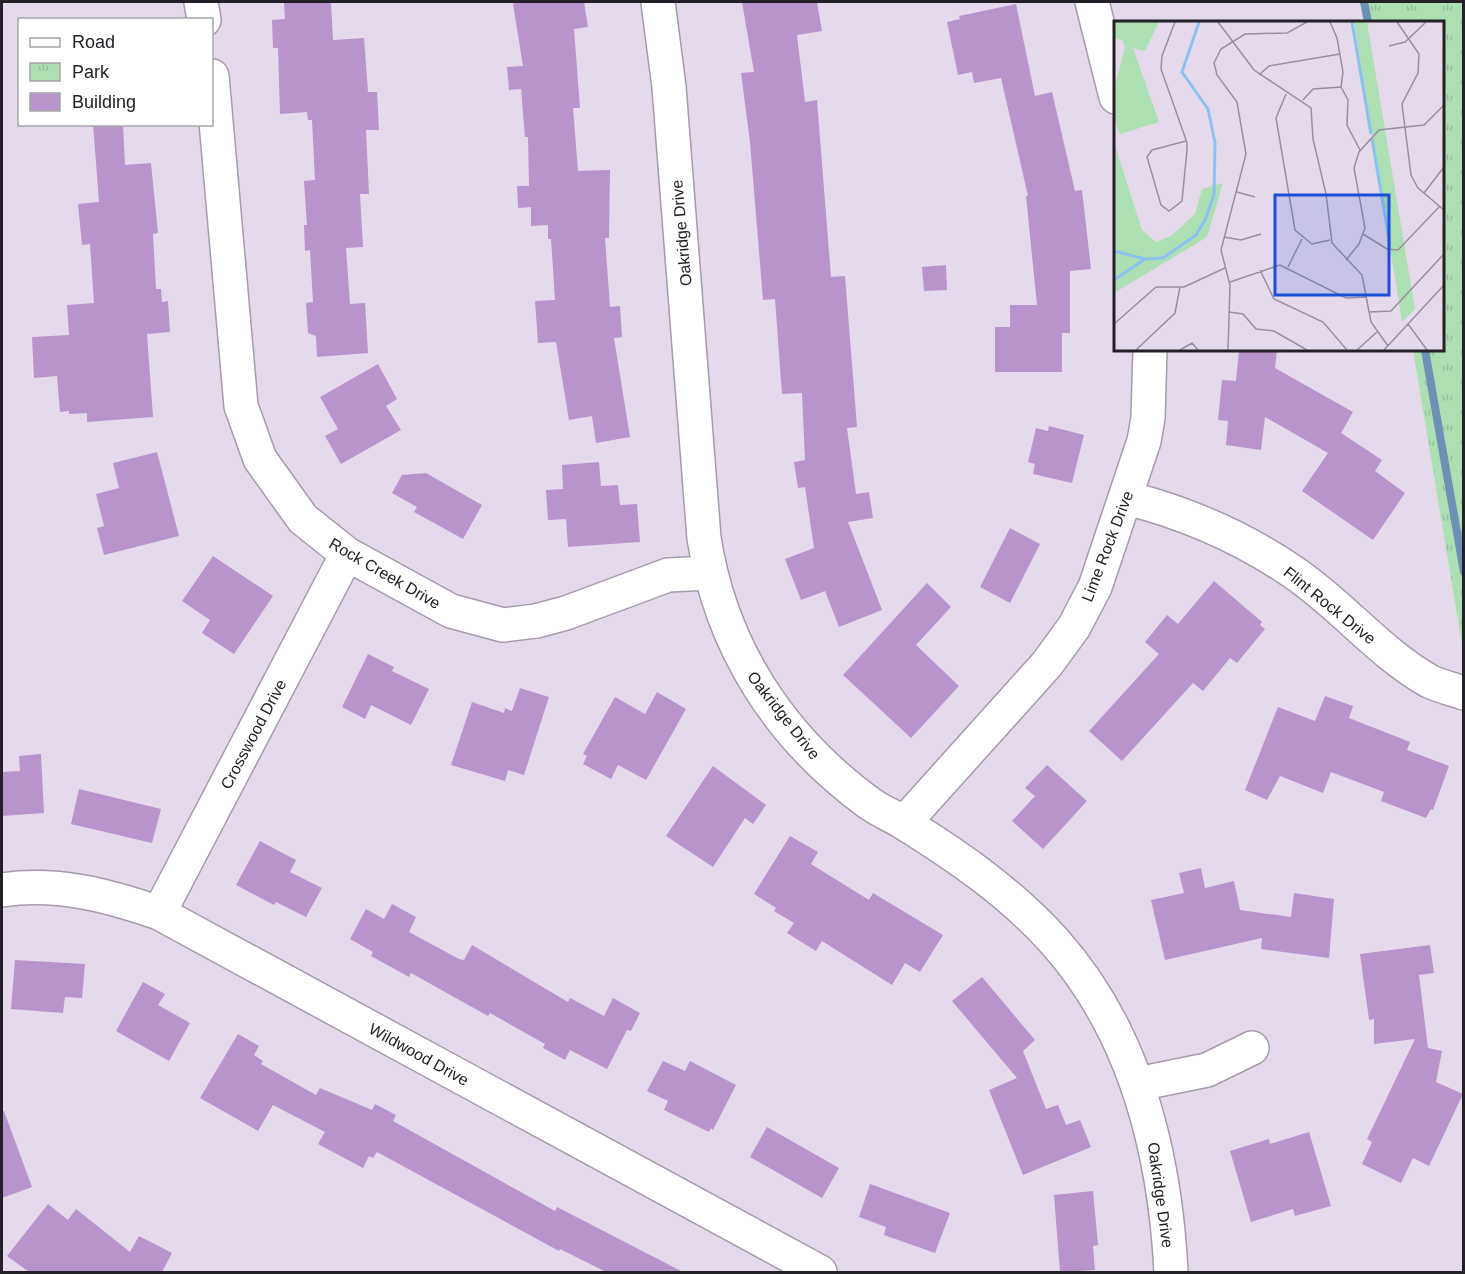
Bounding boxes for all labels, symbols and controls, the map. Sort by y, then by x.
legend [18,18,213,126]
inset map [1114,21,1444,351]
text: Road [72,32,115,52]
text: Park [72,62,110,82]
text: Building [72,92,136,112]
street label: Oakridge Drive [668,179,695,287]
street label: Lime Rock Drive [1079,488,1136,604]
street label: Rock Creek Drive [326,535,443,612]
street label: Flint Rock Drive [1280,563,1379,648]
street label: Oakridge Drive [744,668,823,763]
street label: Crosswood Drive [217,676,290,792]
street label: Wildwood Drive [366,1020,472,1089]
street label: Oakridge Drive [1145,1141,1176,1249]

